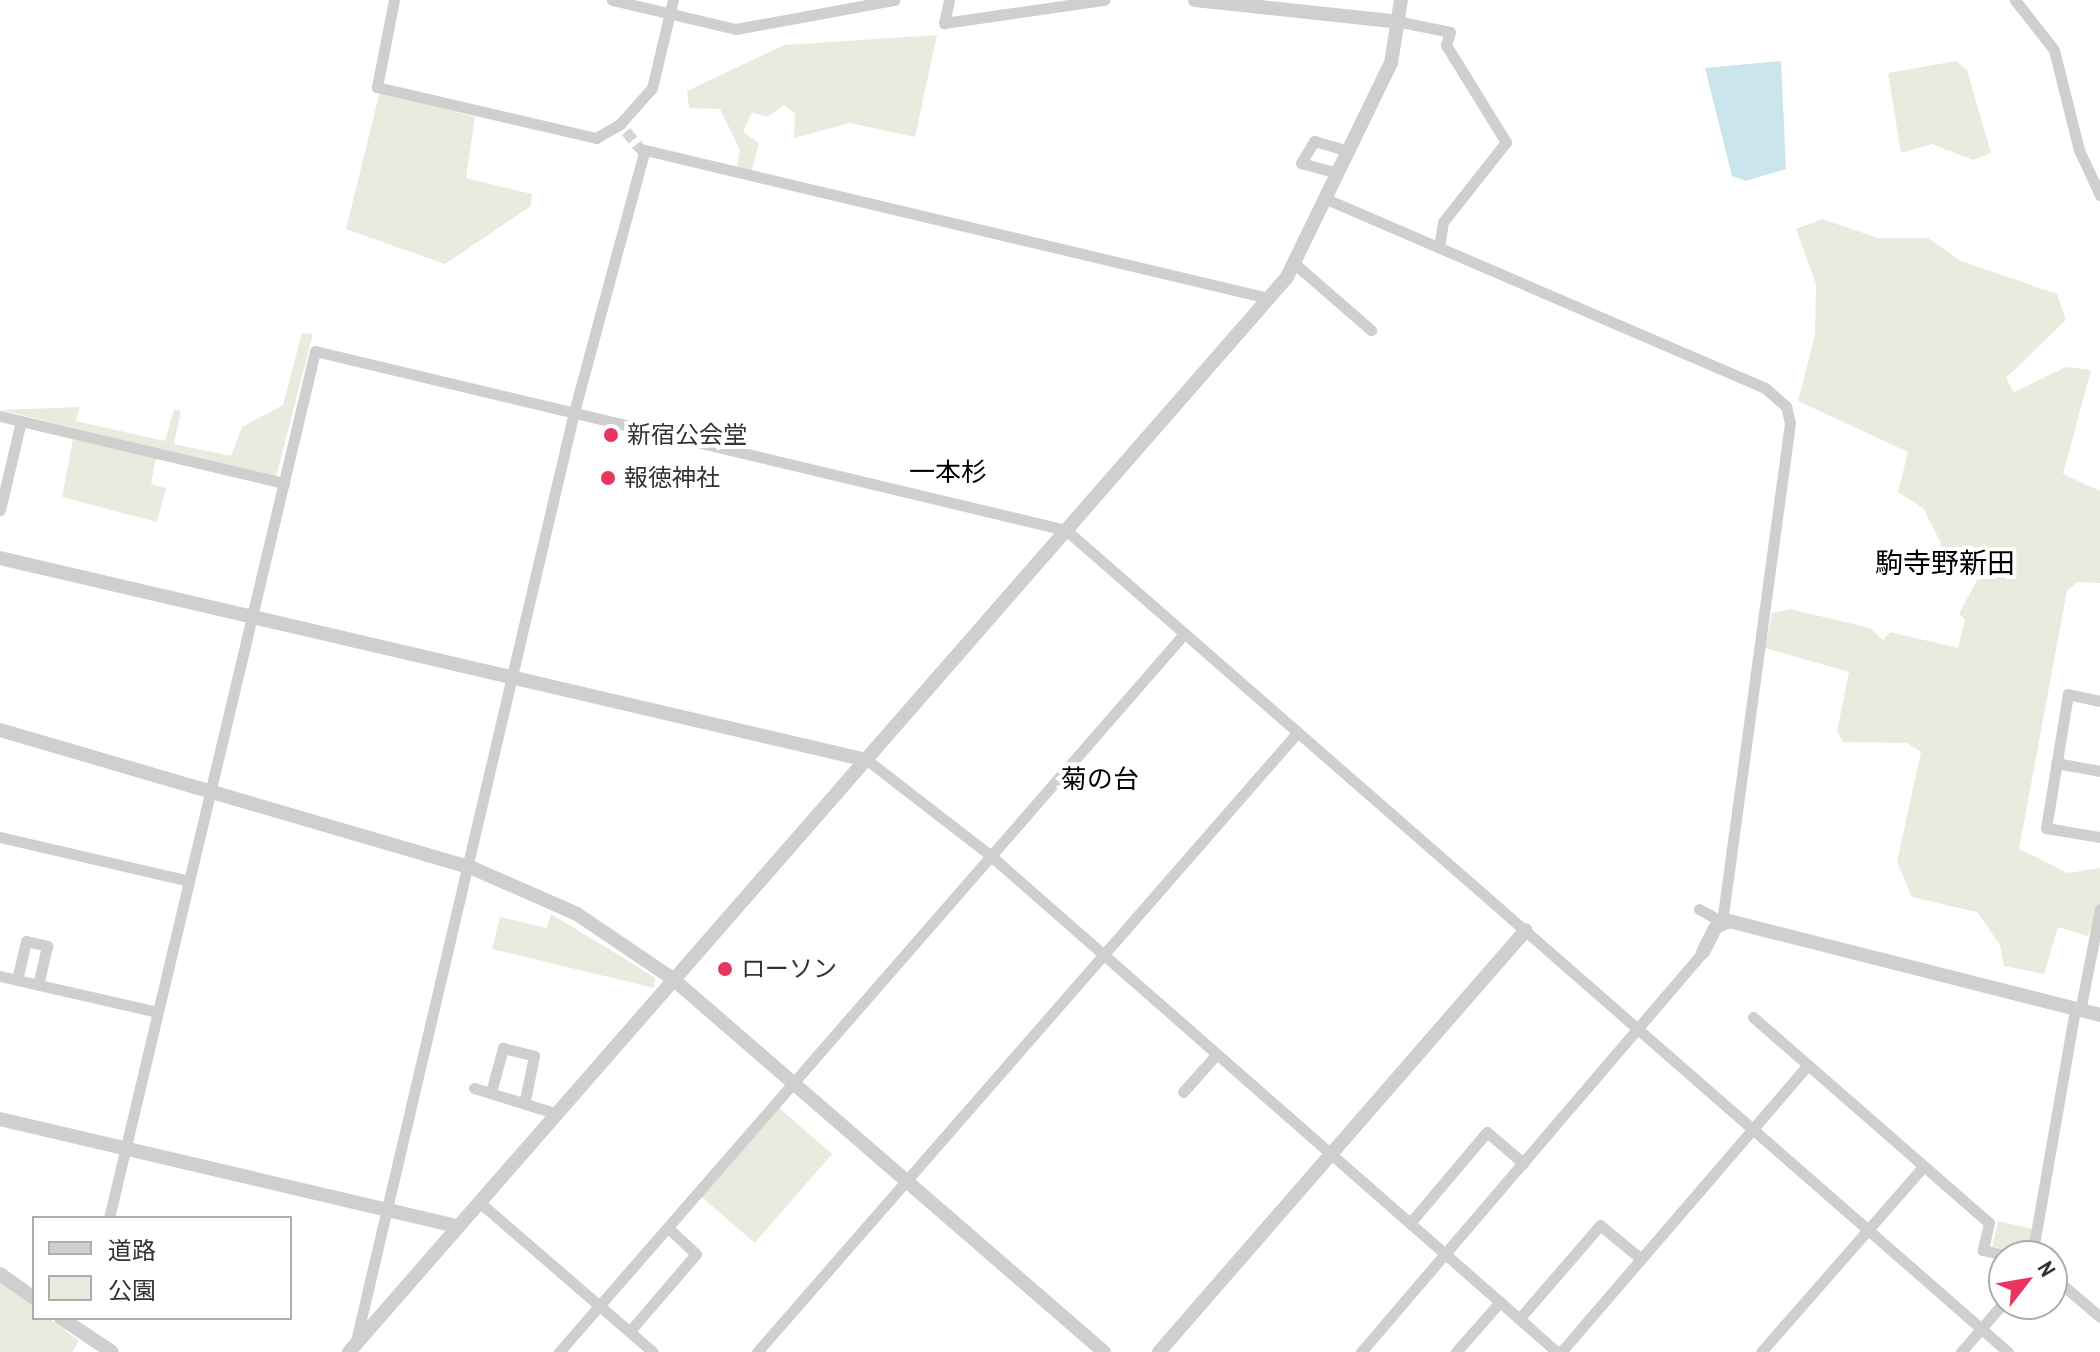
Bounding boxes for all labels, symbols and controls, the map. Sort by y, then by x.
place label: 新宿公会堂 [627,421,747,449]
marker: 新宿公会堂 [602,426,620,444]
district label: 一本杉 [909,456,987,488]
place label: 報徳神社 [624,464,720,492]
marker: 報徳神社 [599,469,617,487]
district label: 駒寺野新田 [1875,546,2015,580]
district label: 菊の台 [1061,763,1139,795]
place label: ローソン [741,955,837,983]
marker: ローソン [716,960,734,978]
legend [32,1216,292,1320]
text: 道路 [108,1234,156,1266]
north arrow [1988,1240,2068,1320]
text: N [2031,1255,2063,1282]
text: 公園 [108,1274,156,1306]

